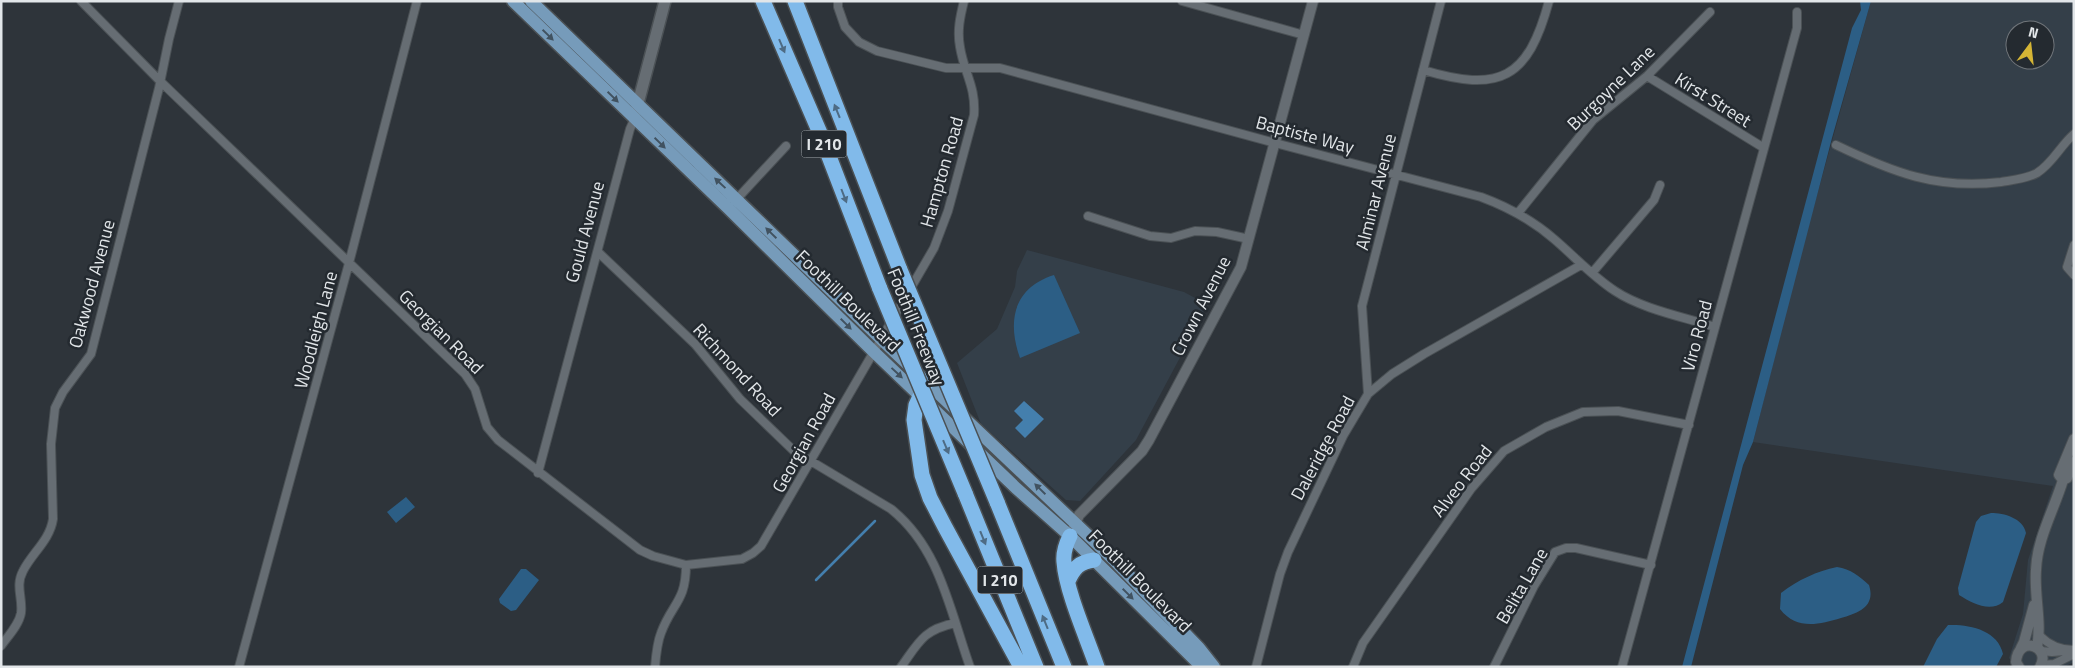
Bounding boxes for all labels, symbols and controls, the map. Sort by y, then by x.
north arrow [2005,20,2055,70]
text: N [2026,21,2041,43]
one-way arrow [542,29,554,41]
one-way arrow [779,39,787,53]
street label: Burgoyne Lane [1561,39,1661,137]
street label: Kirst Street [1670,65,1757,134]
one-way arrow [606,90,618,102]
one-way arrow [833,103,840,118]
street label: Baptiste Way [1253,108,1358,161]
street label: Hampton Road [913,113,970,230]
road number: I 210 [802,130,846,158]
street label: Alminar Avenue [1348,131,1403,253]
one-way arrow [654,137,666,149]
one-way arrow [714,177,726,189]
street label: Gould Avenue [558,178,611,286]
one-way arrow [840,189,848,204]
street label: Oakwood Avenue [61,217,122,351]
one-way arrow [766,227,778,239]
street label: Foothill Boulevard [790,243,907,358]
street label: Crown Avenue [1164,251,1237,360]
street label: Foothill Freeway [881,264,952,390]
street label: Woodleigh Lane [287,268,344,392]
street label: Georgian Road [393,283,490,380]
street label: Viro Road [1674,297,1719,375]
street label: Richmond Road [687,317,788,422]
one-way arrow [840,318,852,330]
one-way arrow [891,367,903,379]
street label: Georgian Road [765,388,842,498]
street label: Daleridge Road [1284,391,1361,505]
street label: Alveo Road [1425,439,1498,522]
one-way arrow [942,440,950,454]
one-way arrow [1035,483,1047,495]
street label: Foothill Boulevard [1083,523,1198,638]
one-way arrow [980,531,988,546]
street label: Belita Lane [1489,543,1554,629]
road number: I 210 [978,566,1022,594]
one-way arrow [1122,588,1134,600]
one-way arrow [1041,614,1049,629]

